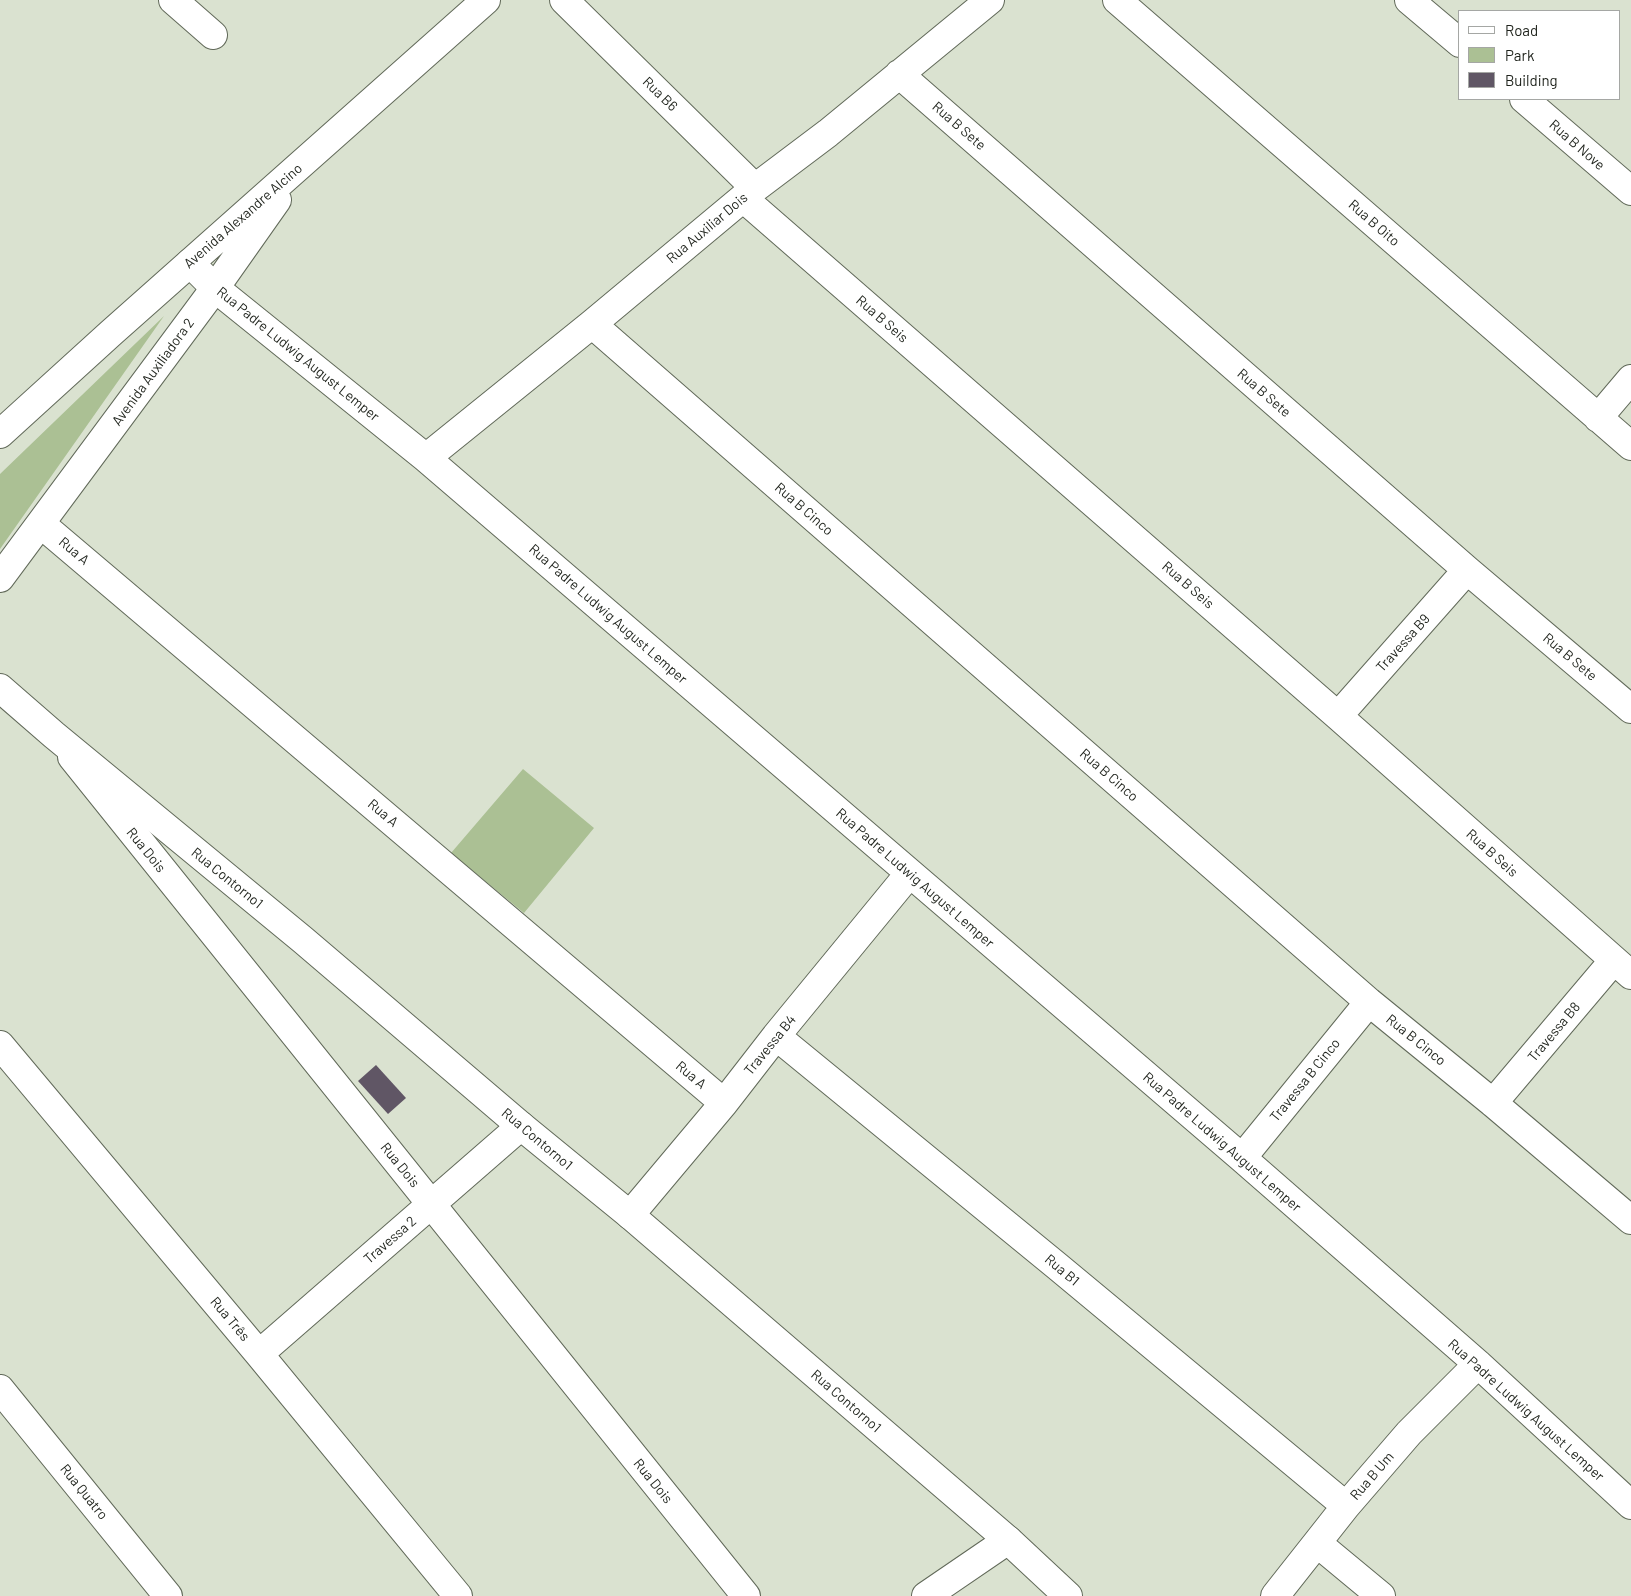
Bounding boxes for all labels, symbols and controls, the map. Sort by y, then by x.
legend [1458,10,1621,100]
text: Road [1505,21,1538,39]
text: Park [1505,46,1534,64]
text: Building [1505,71,1558,89]
street label: Rua B6 [639,73,681,115]
street label: Rua B Sete [929,98,989,154]
street label: Rua B Nove [1546,116,1608,174]
street label: Avenida Alexandre Alcino [180,160,306,272]
street label: Rua Auxiliar Dois [663,189,751,267]
street label: Rua B Oito [1345,196,1403,250]
street label: Rua Padre Ludwig August Lemper [213,283,383,425]
street label: Rua B Seis [853,292,911,346]
street label: Avenida Auxiliadora 2 [108,315,198,429]
street label: Rua B Sete [1234,365,1294,421]
street label: Rua B Cinco [771,479,837,539]
street label: Rua A [55,533,93,569]
street label: Rua Padre Ludwig August Lemper [525,541,691,687]
street label: Rua B Seis [1159,558,1217,612]
street label: Travessa B9 [1373,610,1433,676]
street label: Rua B Sete [1540,630,1600,684]
street label: Rua B Cinco [1076,745,1142,805]
street label: Rua A [364,795,402,831]
street label: Rua Padre Ludwig August Lemper [832,805,998,951]
street label: Rua Dois [123,824,169,876]
street label: Rua B Seis [1463,825,1521,881]
street label: Rua Contorno1 [188,844,266,912]
street label: Travessa B8 [1524,999,1584,1065]
street label: Travessa B4 [741,1011,799,1079]
street label: Rua B Cinco [1383,1011,1449,1069]
street label: Travessa B Cinco [1266,1035,1344,1125]
street label: Rua A [672,1057,710,1093]
street label: Rua Padre Ludwig August Lemper [1139,1069,1305,1215]
street label: Rua Contorno1 [498,1105,576,1173]
street label: Rua Dois [377,1139,423,1191]
street label: Travessa 2 [360,1213,420,1267]
street label: Rua B1 [1041,1251,1083,1289]
street label: Rua Três [207,1294,253,1344]
street label: Rua Padre Ludwig August Lemper [1445,1335,1607,1485]
street label: Rua Contorno1 [808,1366,884,1436]
street label: Rua B Um [1347,1449,1397,1503]
street label: Rua Dois [630,1455,676,1507]
street label: Rua Quatro [57,1461,111,1523]

